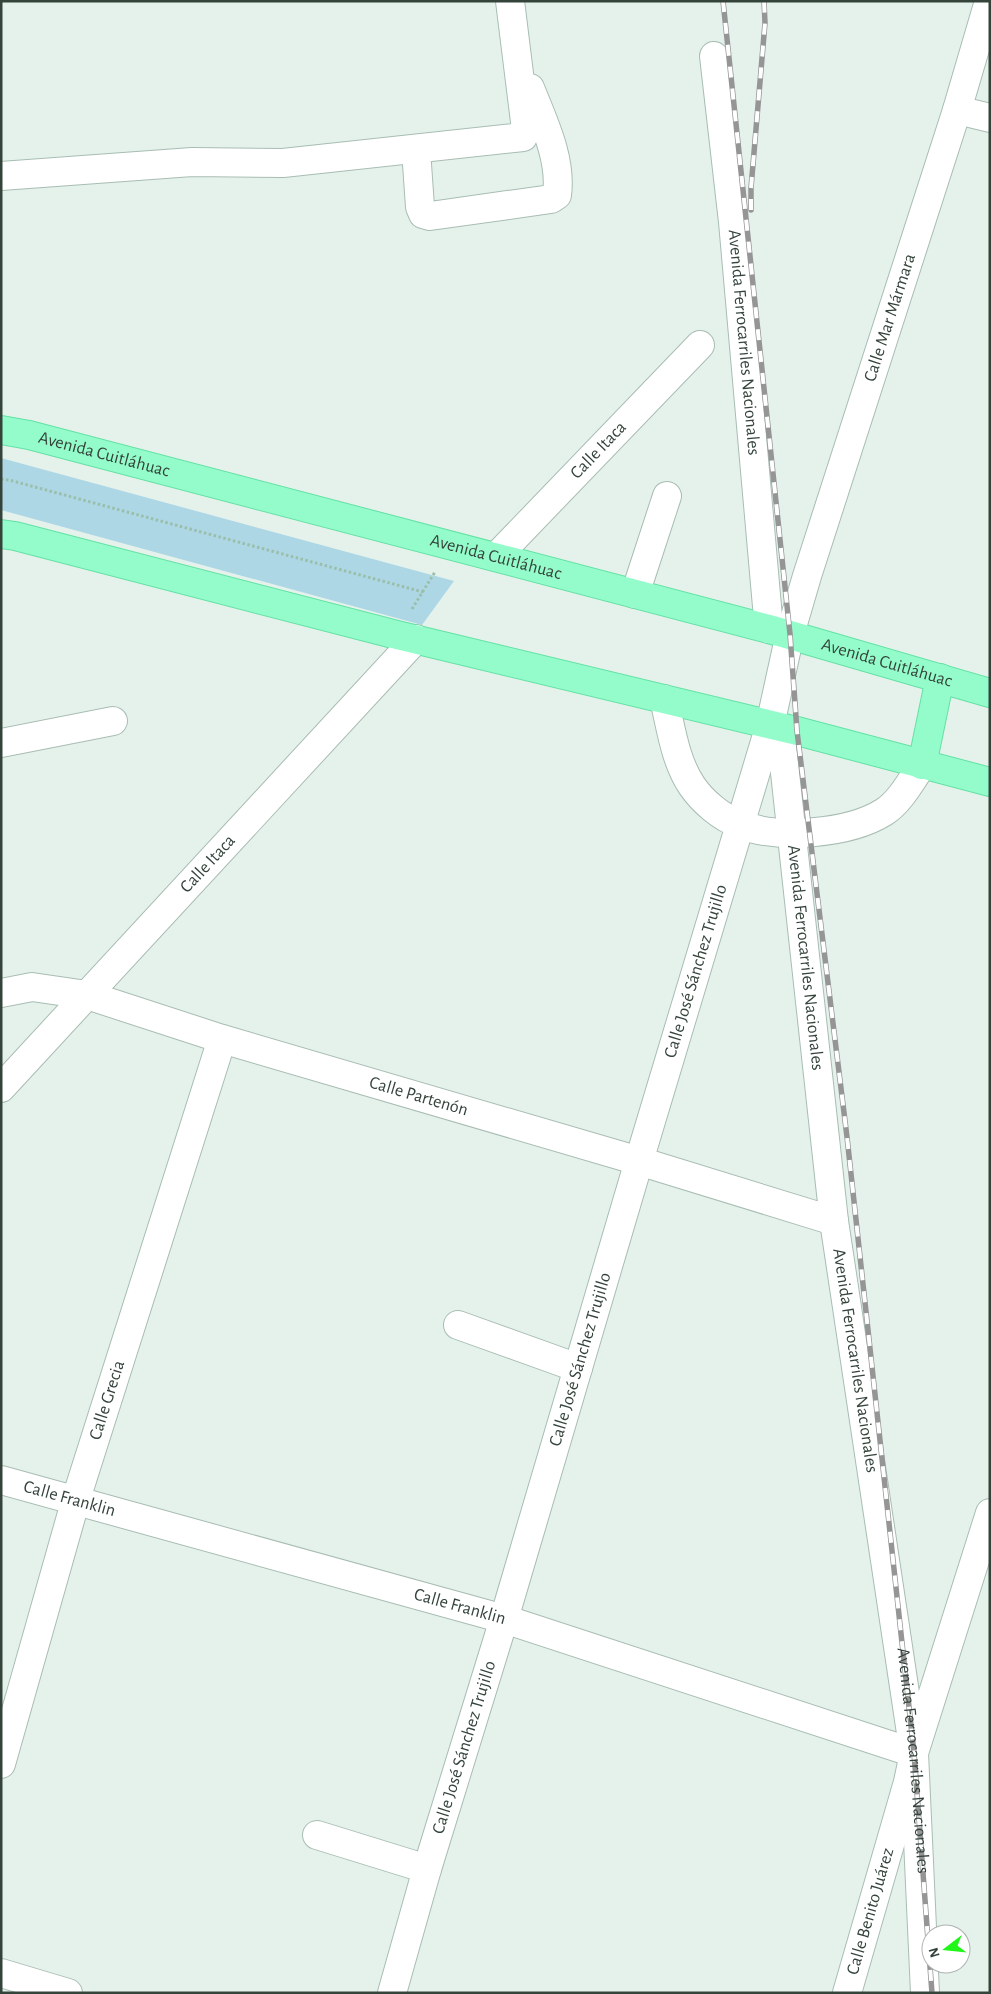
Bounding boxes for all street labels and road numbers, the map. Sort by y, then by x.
street label: Avenida Ferrocarriles Nacionales [725,229,763,456]
street label: Calle Mar Mármara [861,252,919,384]
street label: Calle Itaca [567,418,630,482]
street label: Avenida Cuitláhuac [36,429,172,481]
street label: Avenida Cuitláhuac [428,532,563,583]
street label: Avenida Cuitláhuac [819,636,954,691]
street label: Calle Itaca [177,832,239,896]
street label: Avenida Ferrocarriles Nacionales [784,844,826,1071]
street label: Calle José Sánchez Trujillo [661,882,731,1060]
street label: Calle Partenón [367,1074,470,1119]
street label: Avenida Ferrocarriles Nacionales [829,1247,881,1474]
street label: Calle José Sánchez Trujillo [546,1270,615,1448]
street label: Calle Grecia [86,1358,128,1442]
street label: Calle Franklin [22,1478,117,1520]
street label: Calle Franklin [412,1586,508,1628]
street label: Avenida Ferrocarriles Nacionales [894,1647,932,1874]
street label: Calle José Sánchez Trujillo [429,1659,500,1836]
street label: Calle Benito Juárez [844,1846,897,1977]

